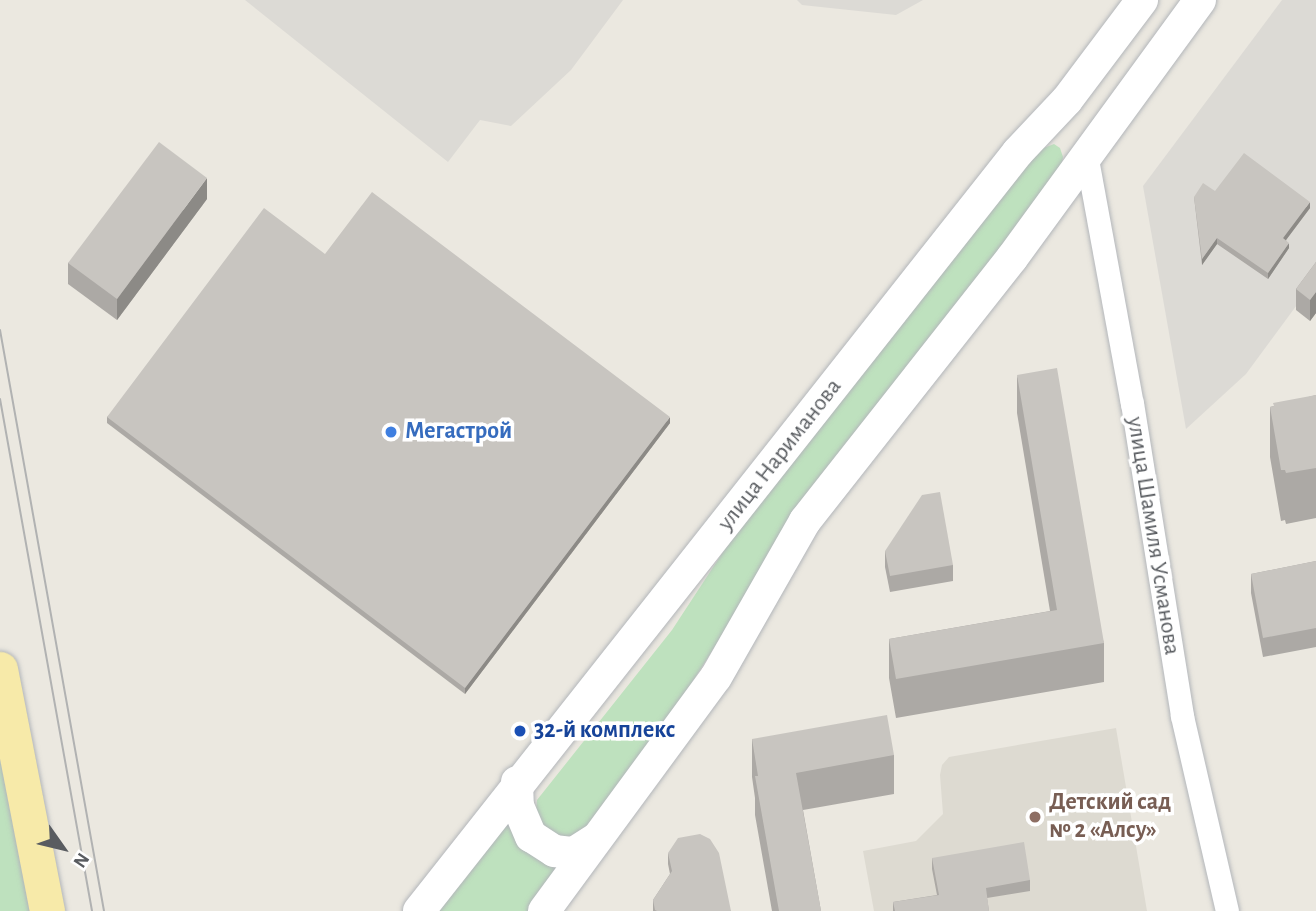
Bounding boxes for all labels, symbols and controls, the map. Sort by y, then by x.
street label: улица Нариманова [712,373,848,537]
street label: улица Шамиля Усманова [1120,415,1186,657]
place label: Мегастрой [405,418,512,446]
marker: Мегастрой [383,424,399,440]
place label: 32-й комплекс [534,717,675,745]
marker: 32-й комплекс [512,723,528,739]
place label: Детский сад № 2 «Алсу» [1049,789,1171,845]
marker: Детский сад № 2 «Алсу» [1027,809,1043,825]
north arrow [28,813,98,883]
text: N [69,849,92,871]

